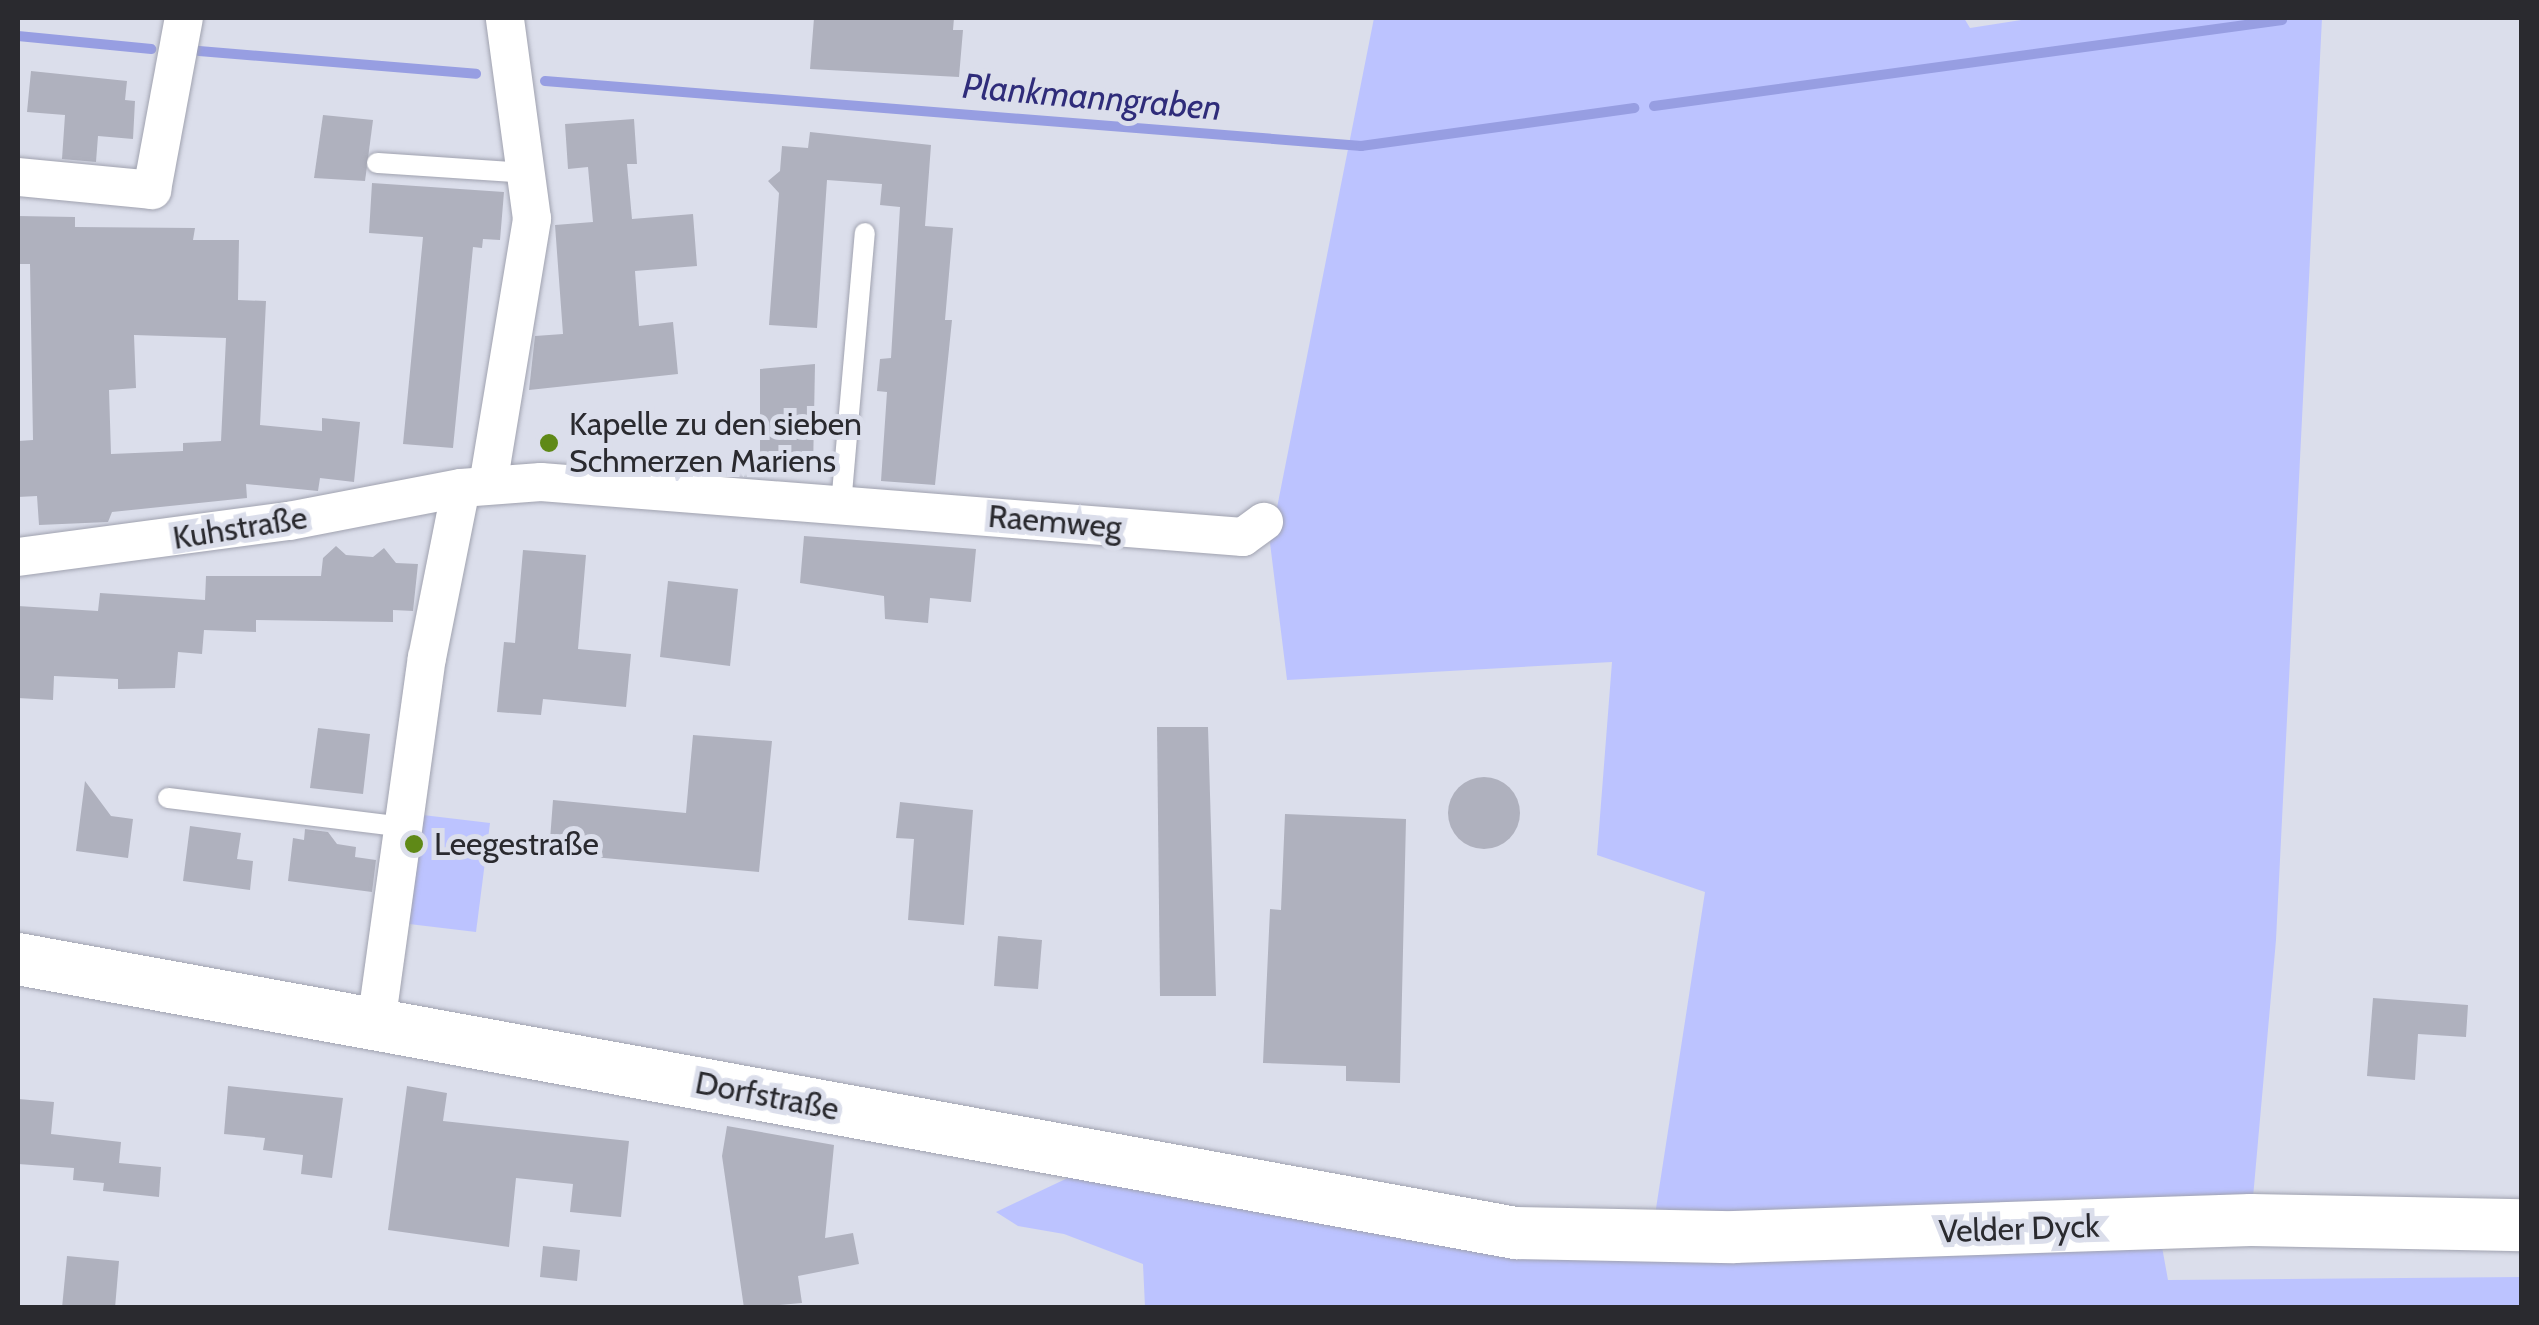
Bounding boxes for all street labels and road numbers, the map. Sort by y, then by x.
street label: Raemweg [987,497,1123,547]
street label: Kuhstraße [170,498,310,558]
street label: Dorfstraße [692,1063,842,1129]
street label: Velder Dyck [1938,1207,2100,1251]

